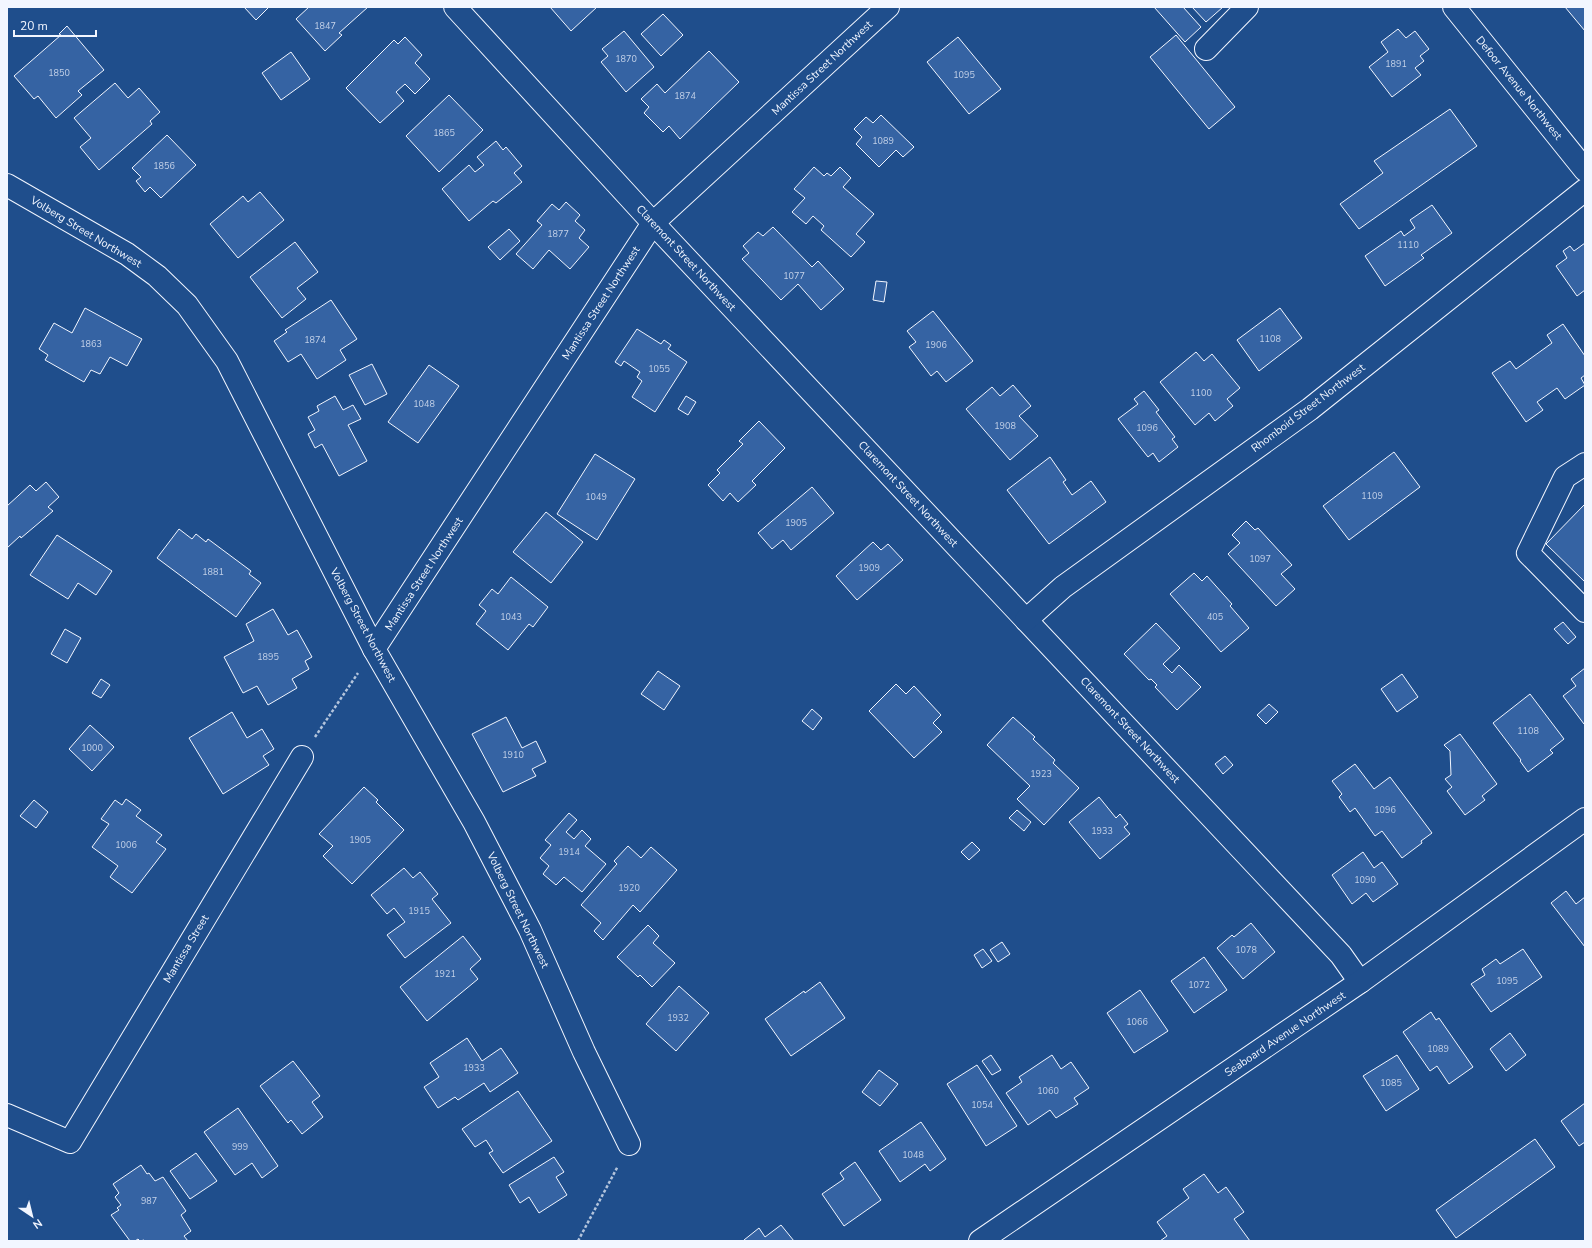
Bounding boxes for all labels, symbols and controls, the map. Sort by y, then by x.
scale bar [14,12,96,38]
street label: Mantissa Street Northwest [768,17,876,119]
text: 20 m [20,18,48,34]
house number: 1847 [314,20,336,32]
street label: Defoor Avenue Northwest [1472,33,1566,143]
house number: 1870 [615,53,637,65]
house number: 1891 [1385,58,1407,70]
house number: 1850 [48,67,70,79]
house number: 1095 [953,69,975,81]
house number: 1874 [674,90,696,102]
house number: 1865 [433,127,455,139]
house number: 1089 [872,135,894,147]
house number: 1856 [153,160,175,172]
street label: Volberg Street Northwest [27,192,144,271]
street label: Claremont Street Northwest [633,202,739,314]
house number: 1877 [547,228,569,240]
house number: 1110 [1397,239,1419,251]
street label: Mantissa Street Northwest [559,243,643,363]
house number: 1077 [783,270,805,282]
house number: 1108 [1259,333,1281,345]
house number: 1874 [304,334,326,346]
house number: 1863 [80,338,102,350]
house number: 1906 [925,339,947,351]
street label: Rhomboid Street Northwest [1248,360,1368,456]
house number: 1055 [648,363,670,375]
house number: 1100 [1190,387,1212,399]
house number: 1048 [413,398,435,410]
house number: 1908 [994,420,1016,432]
house number: 1096 [1136,422,1158,434]
street label: Claremont Street Northwest [855,438,961,550]
house number: 1109 [1361,490,1383,502]
house number: 1049 [585,491,607,503]
street label: Mantissa Street Northwest [382,514,466,634]
house number: 1905 [785,517,807,529]
house number: 1097 [1249,553,1271,565]
house number: 1909 [858,562,880,574]
street label: Volberg Street Northwest [326,564,400,685]
house number: 1881 [202,566,224,578]
house number: 1043 [500,611,522,623]
house number: 405 [1207,611,1223,623]
house number: 1895 [257,651,279,663]
street label: Claremont Street Northwest [1077,674,1183,786]
house number: 1108 [1517,725,1539,737]
house number: 1000 [81,742,103,754]
house number: 1910 [502,749,524,761]
house number: 1923 [1030,768,1052,780]
house number: 1096 [1374,804,1396,816]
house number: 1933 [1091,825,1113,837]
house number: 1905 [349,834,371,846]
house number: 1006 [115,839,137,851]
house number: 1914 [558,846,580,858]
street label: Volberg Street Northwest [483,849,553,971]
house number: 1090 [1354,874,1376,886]
house number: 1920 [618,882,640,894]
house number: 1915 [408,905,430,917]
street label: Mantissa Street [160,912,212,986]
house number: 1078 [1235,944,1257,956]
house number: 1921 [434,968,456,980]
house number: 1095 [1496,975,1518,987]
house number: 1072 [1188,979,1210,991]
street label: Seaboard Avenue Northwest [1222,988,1349,1080]
house number: 1932 [667,1012,689,1024]
house number: 1066 [1126,1016,1148,1028]
house number: 1089 [1427,1043,1449,1055]
house number: 1933 [463,1062,485,1074]
house number: 1085 [1380,1077,1402,1089]
house number: 1060 [1037,1085,1059,1097]
house number: 1054 [971,1099,993,1111]
house number: 999 [232,1141,248,1153]
house number: 1048 [902,1149,924,1161]
house number: 987 [141,1195,157,1207]
north arrow [12,1196,52,1236]
text: N [30,1215,45,1232]

